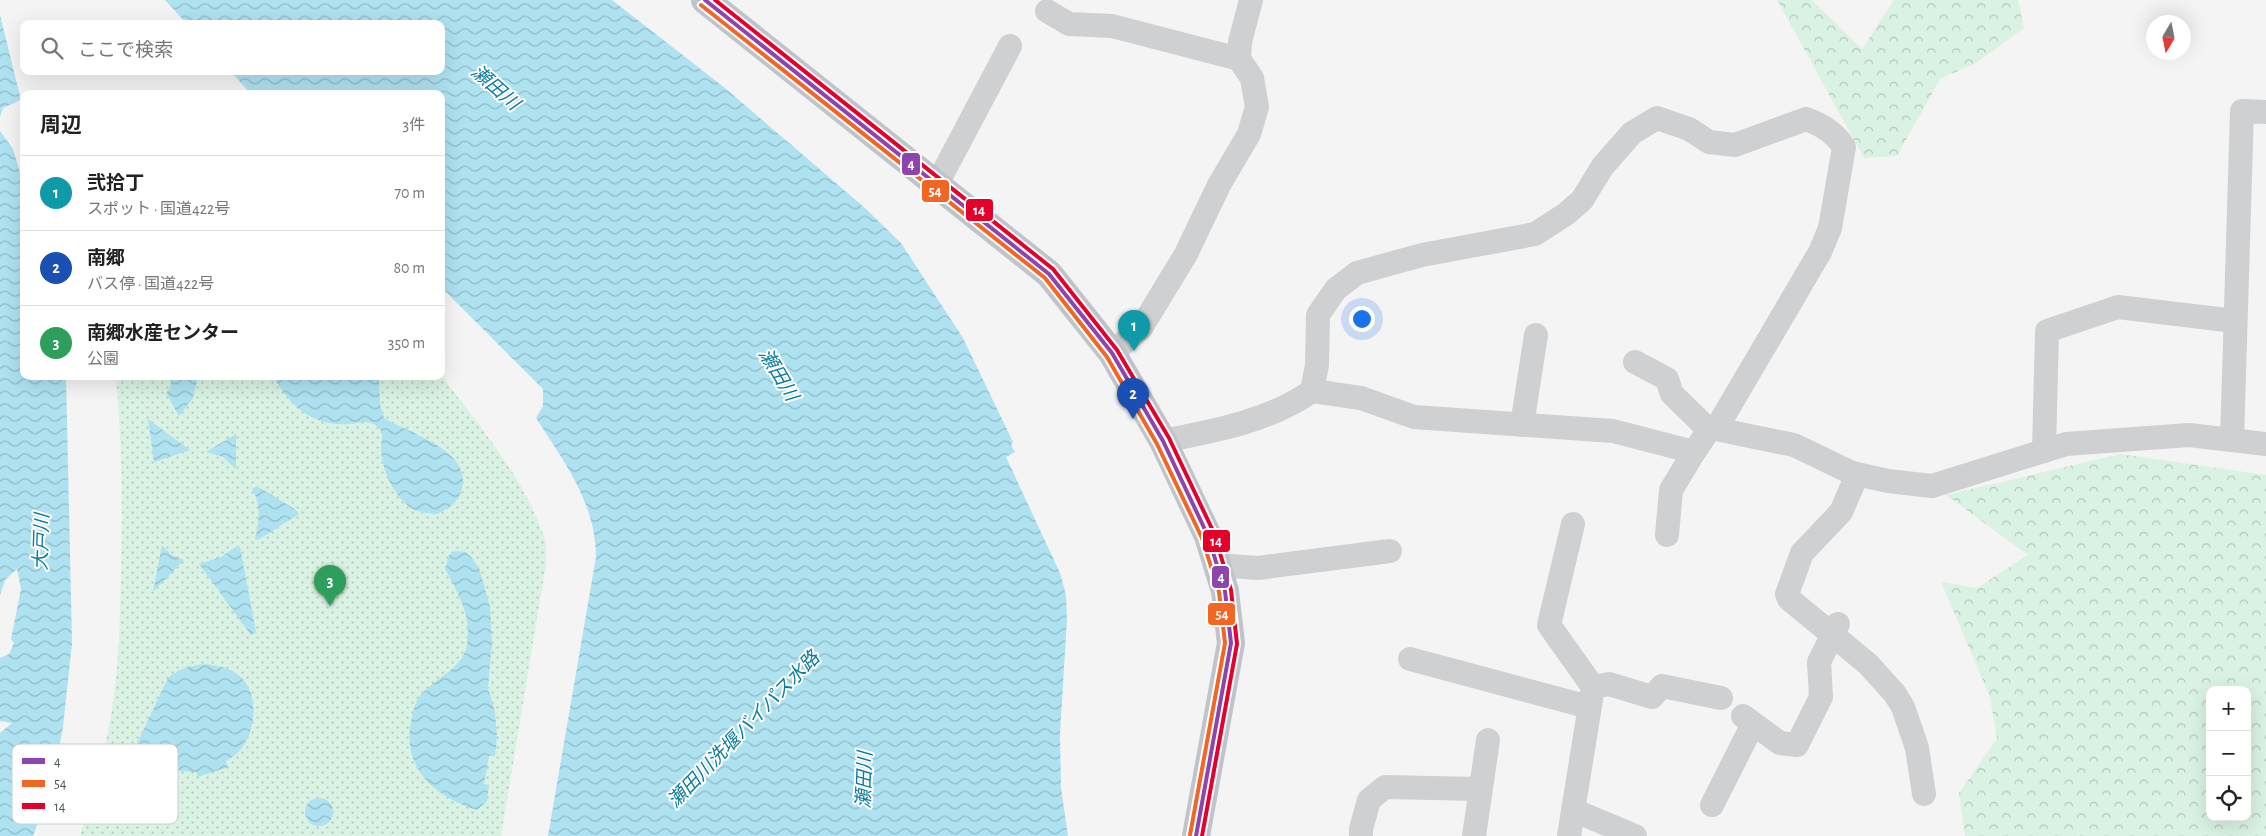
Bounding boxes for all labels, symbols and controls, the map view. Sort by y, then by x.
north arrow [2146,15,2191,60]
search box [20,20,445,75]
icon: search [38,34,66,62]
text: ここで検索 [78,41,173,60]
water label: 瀬田川 [467,61,525,115]
text: 周辺 [40,115,82,136]
text: 3件 [402,117,425,133]
line badge: 4 [901,152,921,176]
text: 4 [907,158,915,172]
text: 弐拾丁 [87,174,144,193]
line badge: 54 [921,179,950,203]
text: 1 [53,185,59,201]
text: 70 m [394,185,425,201]
text: 54 [928,185,942,199]
line badge: 14 [965,198,994,222]
text: スポット · 国道422号 [87,201,230,217]
text: 14 [973,204,985,218]
text: 南郷 [87,249,125,268]
text: 2 [52,260,60,276]
text: 80 m [394,260,425,276]
text: バス停 · 国道422号 [87,276,214,292]
your location [1349,306,1375,332]
pin: 1 [1118,310,1150,351]
text: 南郷水産センター [87,324,239,343]
text: 3 [53,335,59,351]
text: 350 m [388,335,425,351]
water label: 瀬田川 [755,345,803,406]
text: 公園 [87,351,119,367]
pin: 2 [1117,378,1149,419]
water label: 大戸川 [31,511,53,571]
line badge: 14 [1202,529,1231,553]
text: 14 [1210,535,1222,549]
pin: 3 [314,565,346,606]
line badge: 4 [1211,565,1230,589]
text: 4 [1217,571,1225,585]
line badge: 54 [1207,602,1236,626]
text: 54 [1215,608,1229,622]
water label: 瀬田川洗堰バイパス水路 [664,646,825,812]
map controls [2206,686,2251,821]
button: + [2206,686,2251,731]
button: − [2206,731,2251,776]
legend [12,744,178,824]
water label: 瀬田川 [854,749,876,809]
text: 4 [54,755,61,769]
button: locate [2206,776,2251,821]
text: 54 [54,777,67,791]
text: 14 [54,800,66,814]

